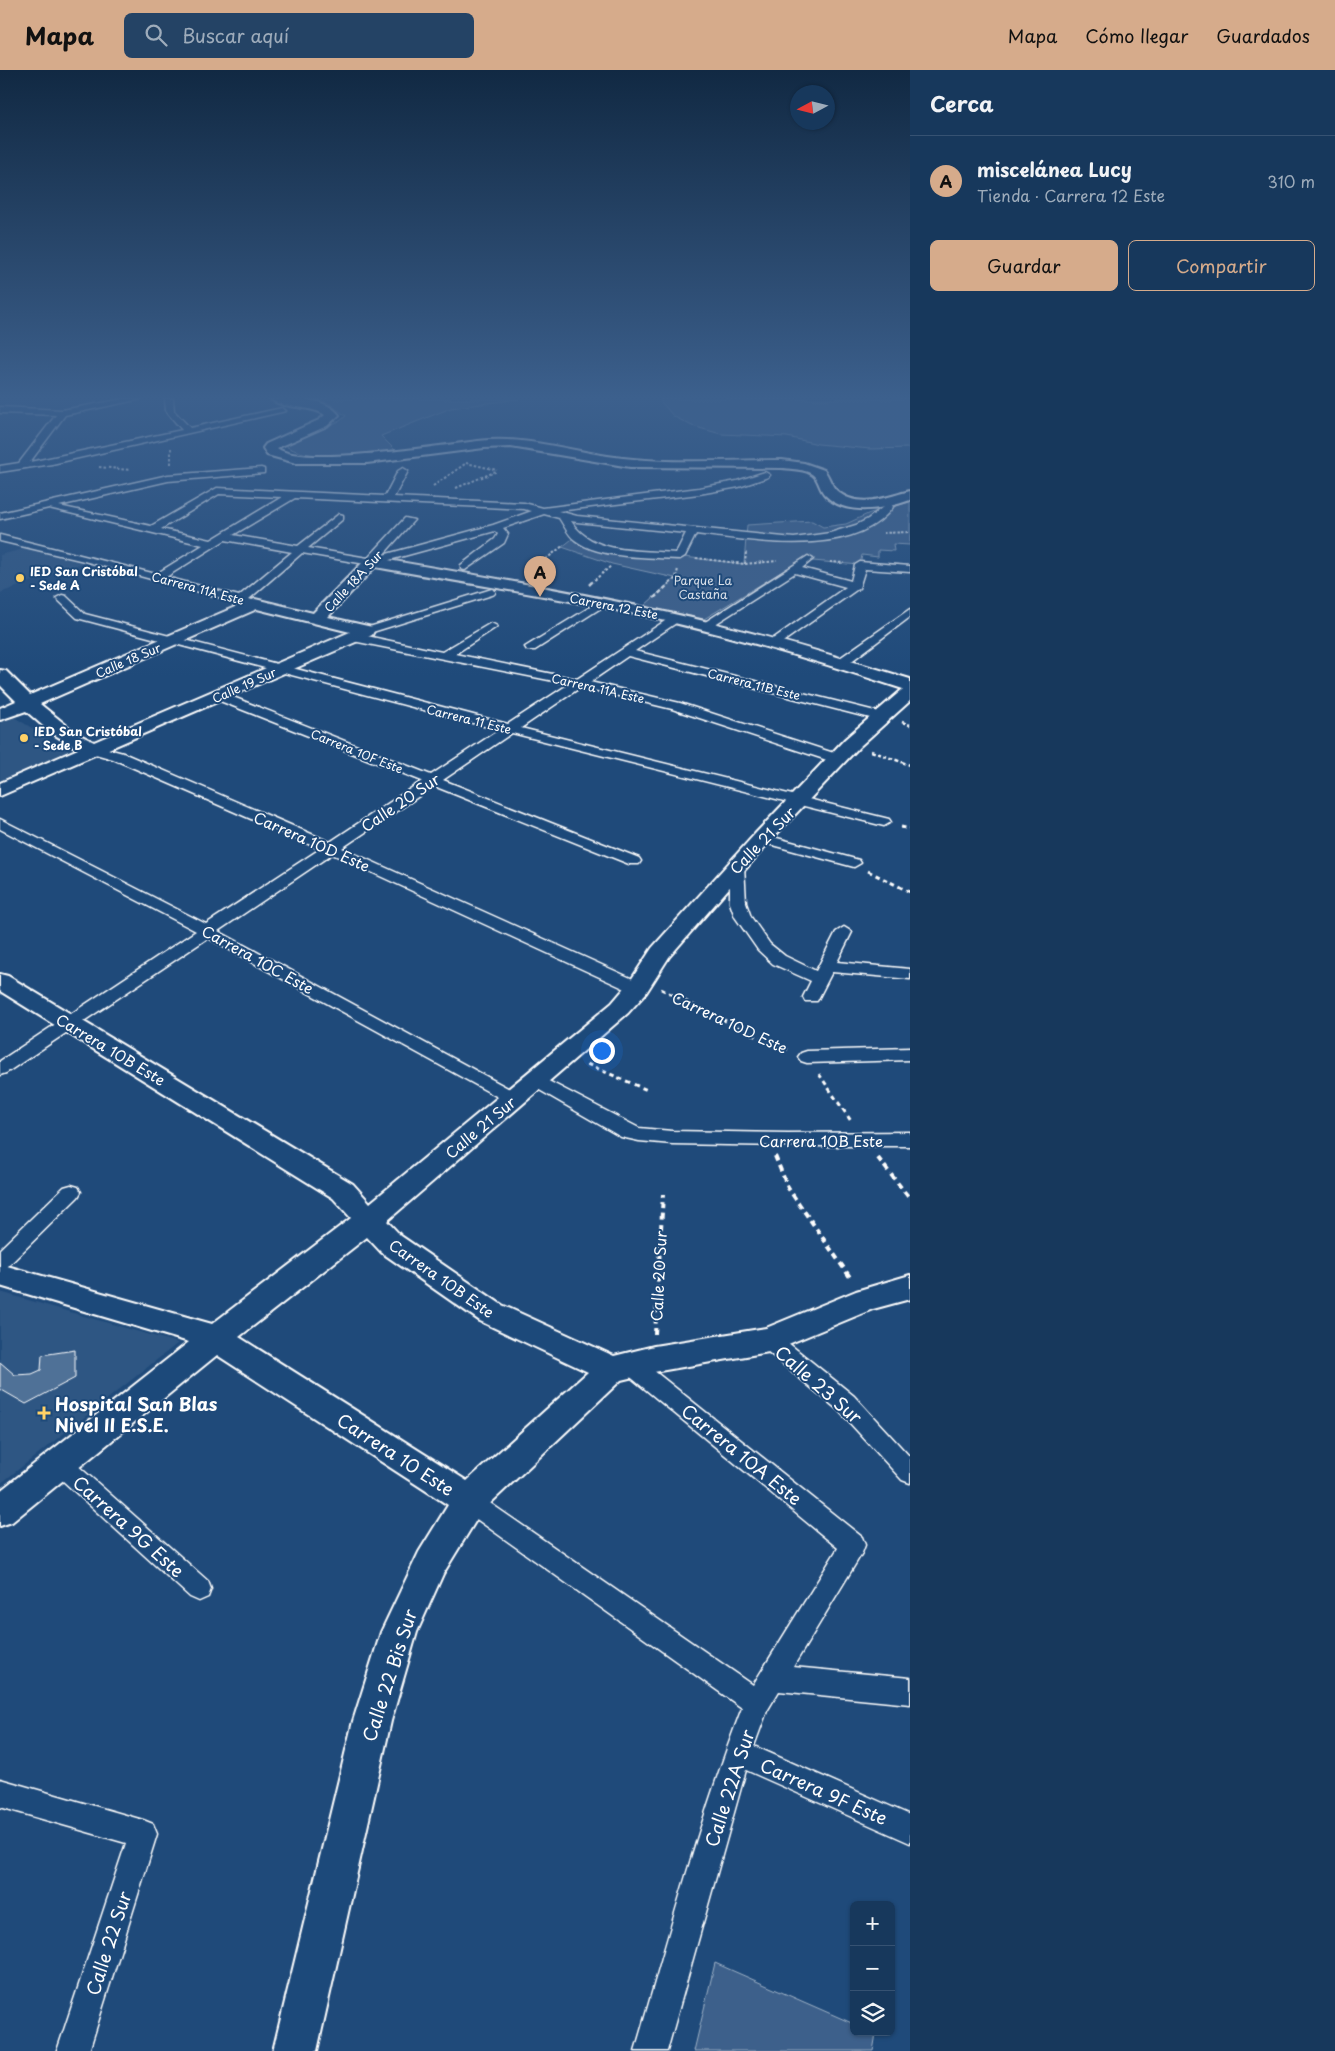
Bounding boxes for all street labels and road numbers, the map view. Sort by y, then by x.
street label: Calle 18A Sur [320,546,387,616]
street label: Carrera 11A Este [150,567,246,609]
street label: Carrera 12 Este [568,589,660,623]
street label: Calle 18 Sur [93,638,164,682]
street label: Calle 19 Sur [209,663,279,707]
street label: Carrera 11B Este [706,664,802,704]
street label: Carrera 11A Este [550,669,646,707]
street label: Carrera 11 Este [425,700,513,738]
street label: Carrera 10F Este [308,724,406,778]
street label: Calle 20 Sur [356,767,444,837]
street label: Calle 21 Sur [724,801,800,879]
street label: Carrera 10D Este [250,805,374,877]
street label: Carrera 10C Este [198,919,318,999]
street label: Carrera 10D Este [668,985,792,1059]
street label: Carrera 10B Este [52,1007,170,1091]
street label: Calle 21 Sur [440,1091,520,1163]
street label: Carrera 10B Este [759,1129,883,1152]
street label: Calle 20 Sur [644,1230,672,1322]
street label: Carrera 10B Este [385,1233,499,1323]
street label: Calle 23 Sur [769,1338,869,1430]
street label: Carrera 10A Este [676,1397,808,1511]
street label: Carrera 10 Este [332,1406,460,1502]
street label: Carrera 9G Este [67,1469,191,1583]
street label: Calle 22 Bis Sur [355,1605,423,1745]
street label: Calle 22A Sur [697,1725,761,1850]
street label: Carrera 9F Este [756,1751,892,1831]
street label: Calle 22 Sur [78,1887,138,1999]

